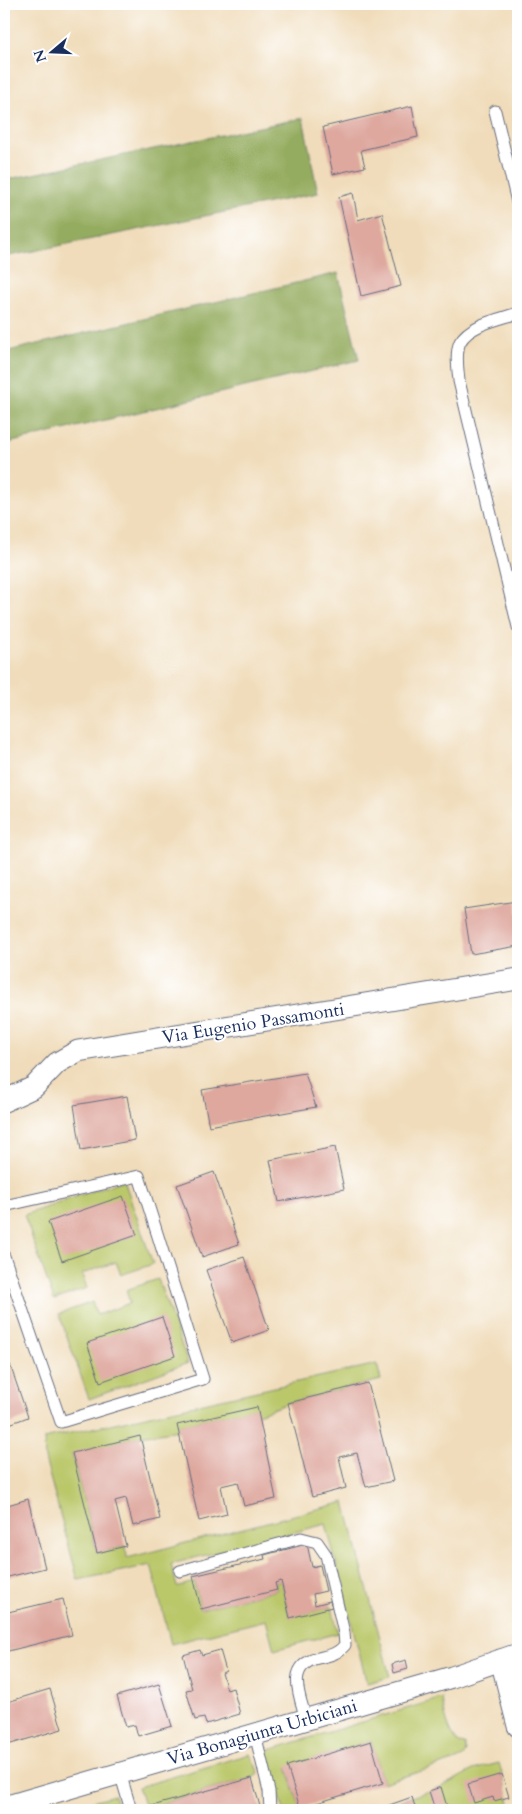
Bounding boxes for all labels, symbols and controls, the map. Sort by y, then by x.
north arrow [28,28,78,78]
text: N [29,47,51,65]
street label: Via Eugenio Passamonti [160,997,346,1050]
street label: Via Bonagiunta Urbiciani [164,1693,360,1772]

